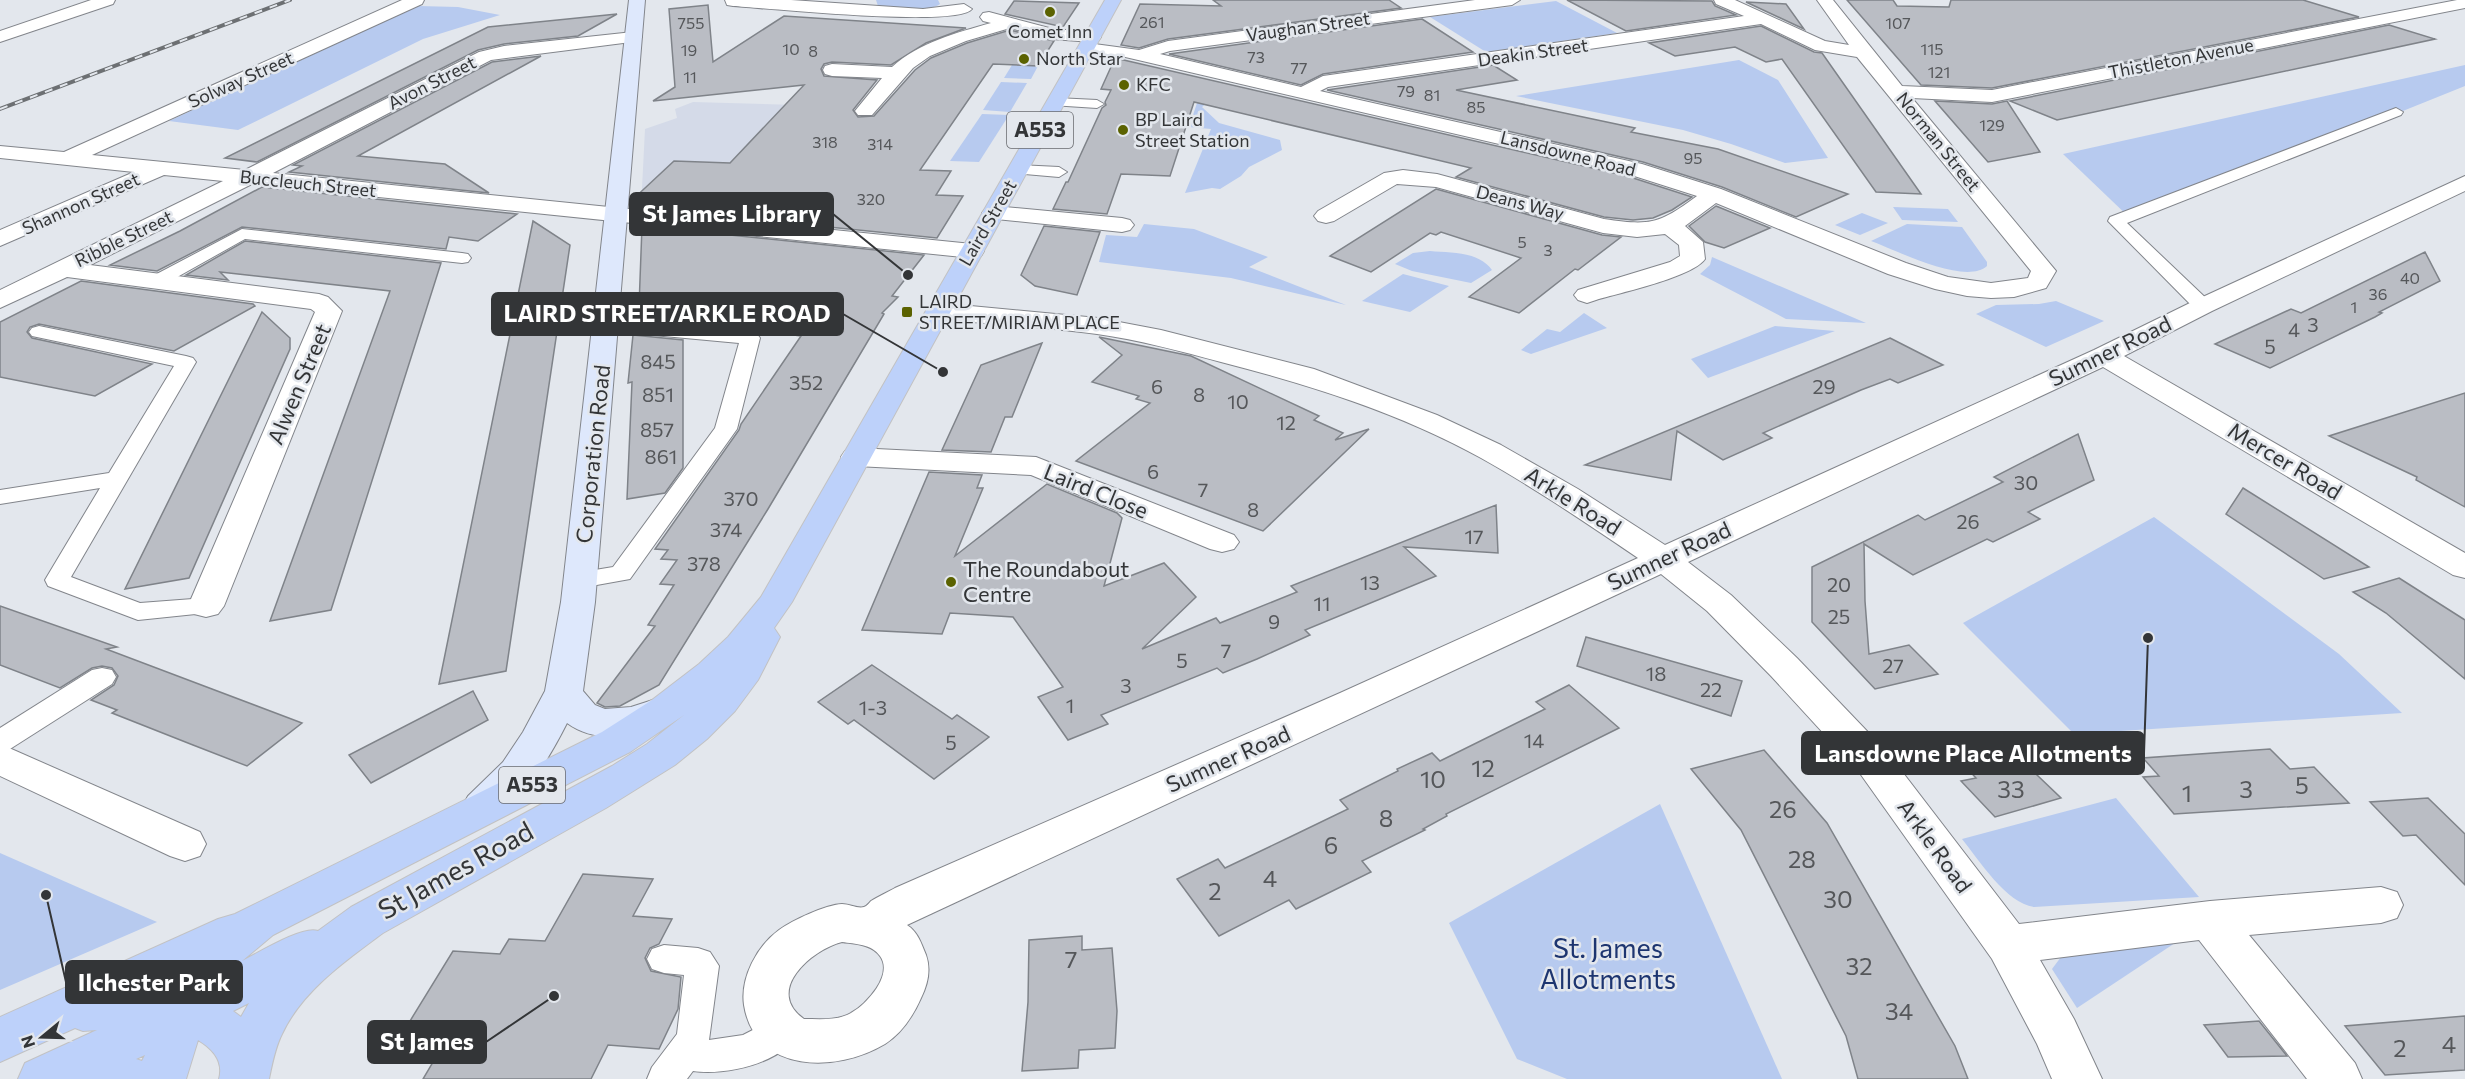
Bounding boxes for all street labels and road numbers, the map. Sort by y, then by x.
street label: Vaughan Street [1244,6,1371,46]
street label: Deakin Street [1476,33,1589,71]
street label: Thistleton Avenue [2106,33,2255,83]
street label: Solway Street [185,46,297,112]
street label: Avon Street [384,51,479,114]
street label: Norman Street [1892,87,1985,195]
road number: A553 [1007,112,1073,148]
street label: Lansdowne Road [1498,126,1638,180]
street label: Buccleuch Street [239,165,377,201]
street label: Shannon Street [18,167,143,239]
street label: Laird Street [954,175,1021,270]
street label: Deans Way [1474,180,1567,224]
street label: Ribble Street [71,205,176,271]
street label: Sumner Road [2044,309,2175,392]
street label: Alwen Street [261,319,336,448]
street label: Corporation Road [570,363,615,544]
street label: Mercer Road [2223,416,2347,505]
street label: Laird Close [1040,457,1152,524]
street label: Arkle Road [1520,460,1627,541]
street label: Sumner Road [1603,515,1735,596]
street label: Sumner Road [1162,719,1294,798]
road number: A553 [499,767,565,803]
street label: Arkle Road [1893,794,1978,898]
street label: St James Road [372,814,539,926]

